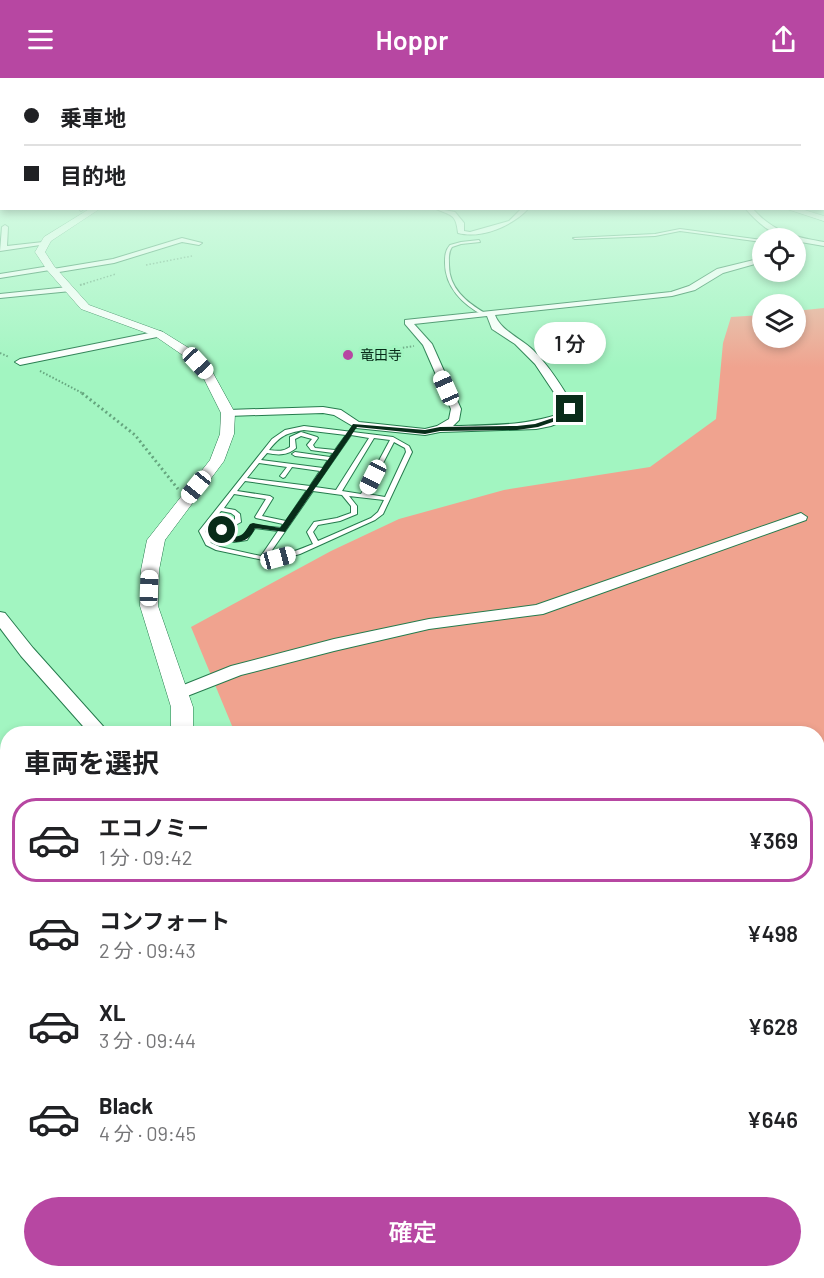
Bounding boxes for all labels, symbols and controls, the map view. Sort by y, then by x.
icon: menu [24,23,57,56]
text: Hoppr [376,23,448,55]
icon: share [767,23,800,56]
text: 乗車地 [60,104,126,130]
text: 目的地 [60,162,126,188]
map controls [752,228,806,348]
button: locate [752,228,806,282]
button: layers [752,294,806,348]
callout: 1 分 [534,322,606,364]
text: 1 分 [554,331,586,355]
car [179,344,217,382]
place label: 竜田寺 [360,346,402,363]
marker: 竜田寺 [341,348,355,362]
car [430,368,462,408]
route end [556,395,583,422]
car [357,457,389,497]
car [178,467,214,507]
route start [208,516,235,543]
car [258,545,298,571]
car [139,570,159,606]
text: 車両を選択 [24,746,159,778]
icon: car [27,813,81,867]
text: エコノミー [99,814,209,840]
text: ¥369 [748,827,798,853]
text: 1 分 · 09:42 [99,845,192,869]
icon: car [27,906,81,960]
text: コンフォート [99,907,230,933]
text: ¥498 [747,920,798,946]
text: 2 分 · 09:43 [99,938,196,962]
icon: car [27,999,81,1053]
text: XL [99,999,125,1025]
text: ¥628 [747,1013,798,1039]
text: 3 分 · 09:44 [99,1028,196,1052]
icon: car [27,1092,81,1146]
text: Black [99,1092,153,1118]
text: ¥646 [747,1106,798,1132]
text: 4 分 · 09:45 [99,1121,196,1145]
button: 確定 [24,1197,801,1266]

